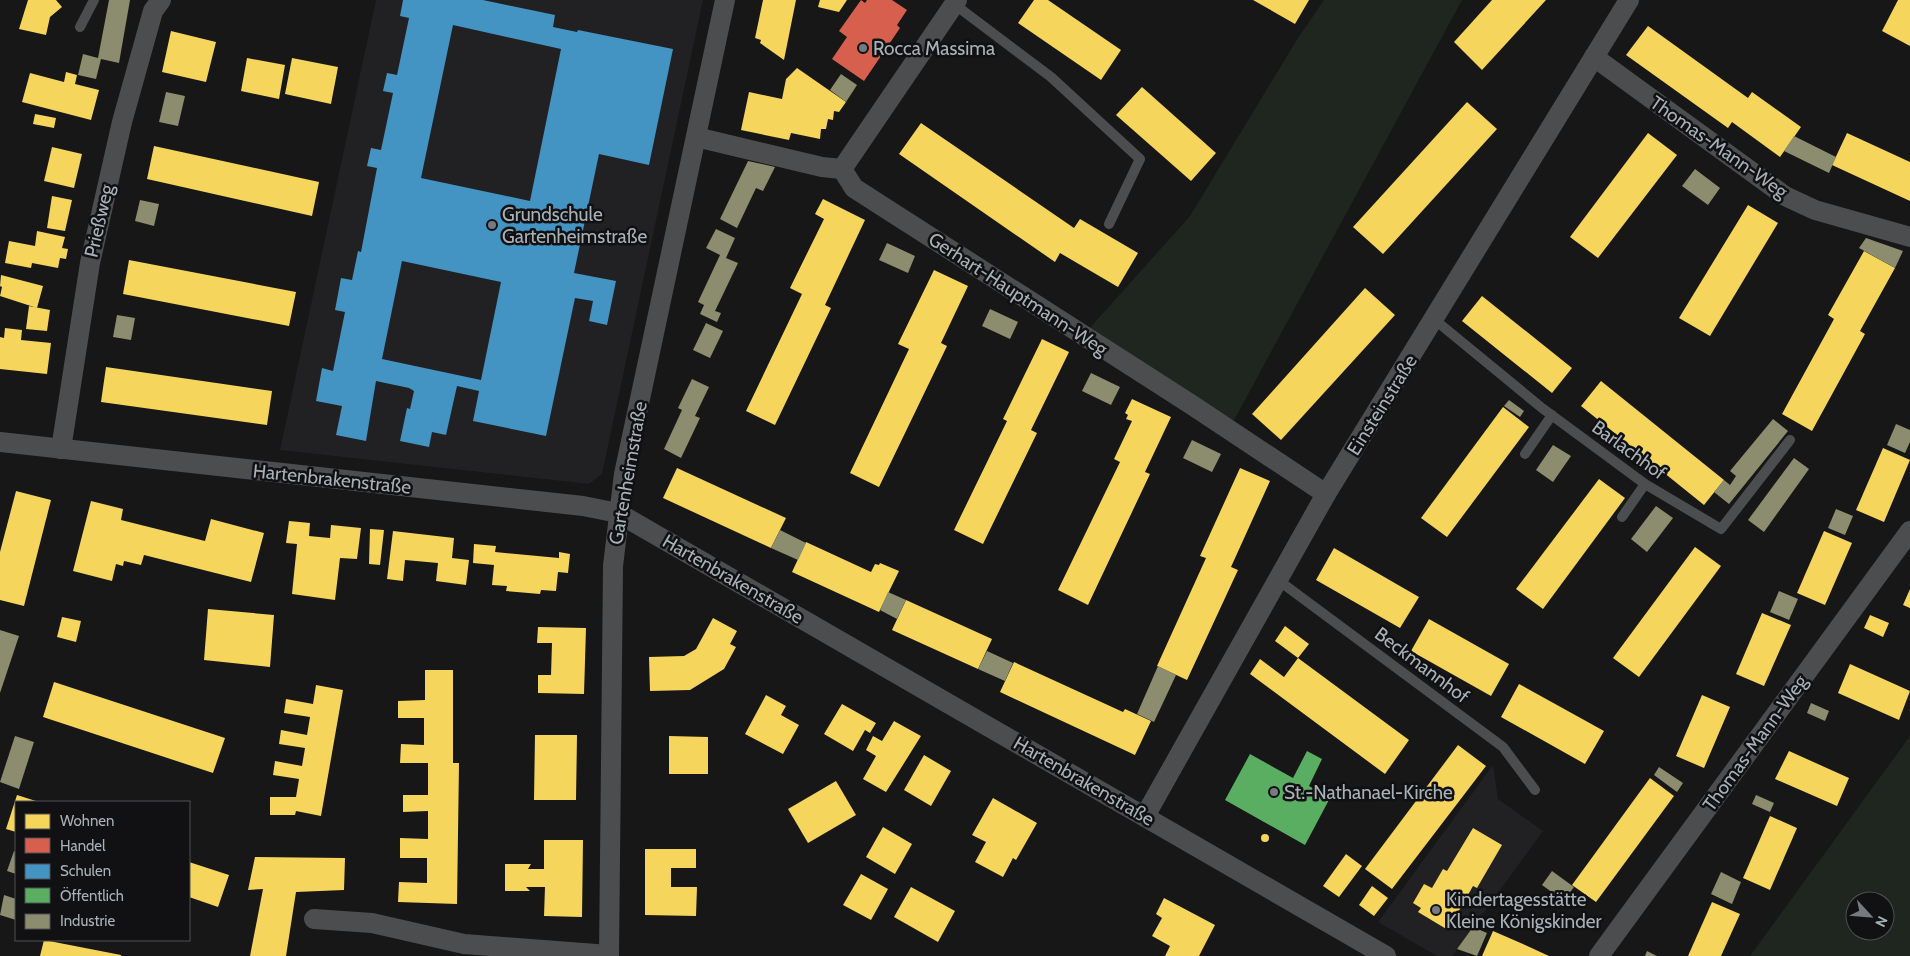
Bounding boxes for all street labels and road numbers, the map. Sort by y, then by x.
street label: Thomas-Mann-Weg [1646,91,1793,203]
street label: Prießweg [79,182,119,260]
street label: Gerhart-Hauptmann-Weg [924,227,1112,361]
street label: Einsteinstraße [1342,350,1422,459]
street label: Gartenheimstraße [604,399,652,546]
street label: Barlachhof [1587,415,1671,485]
street label: Hartenbrakenstraße [252,459,412,499]
street label: Hartenbrakenstraße [658,529,808,629]
street label: Beckmannhof [1370,622,1474,708]
street label: Thomas-Mann-Weg [1698,670,1812,815]
street label: Hartenbrakenstraße [1009,731,1159,831]

